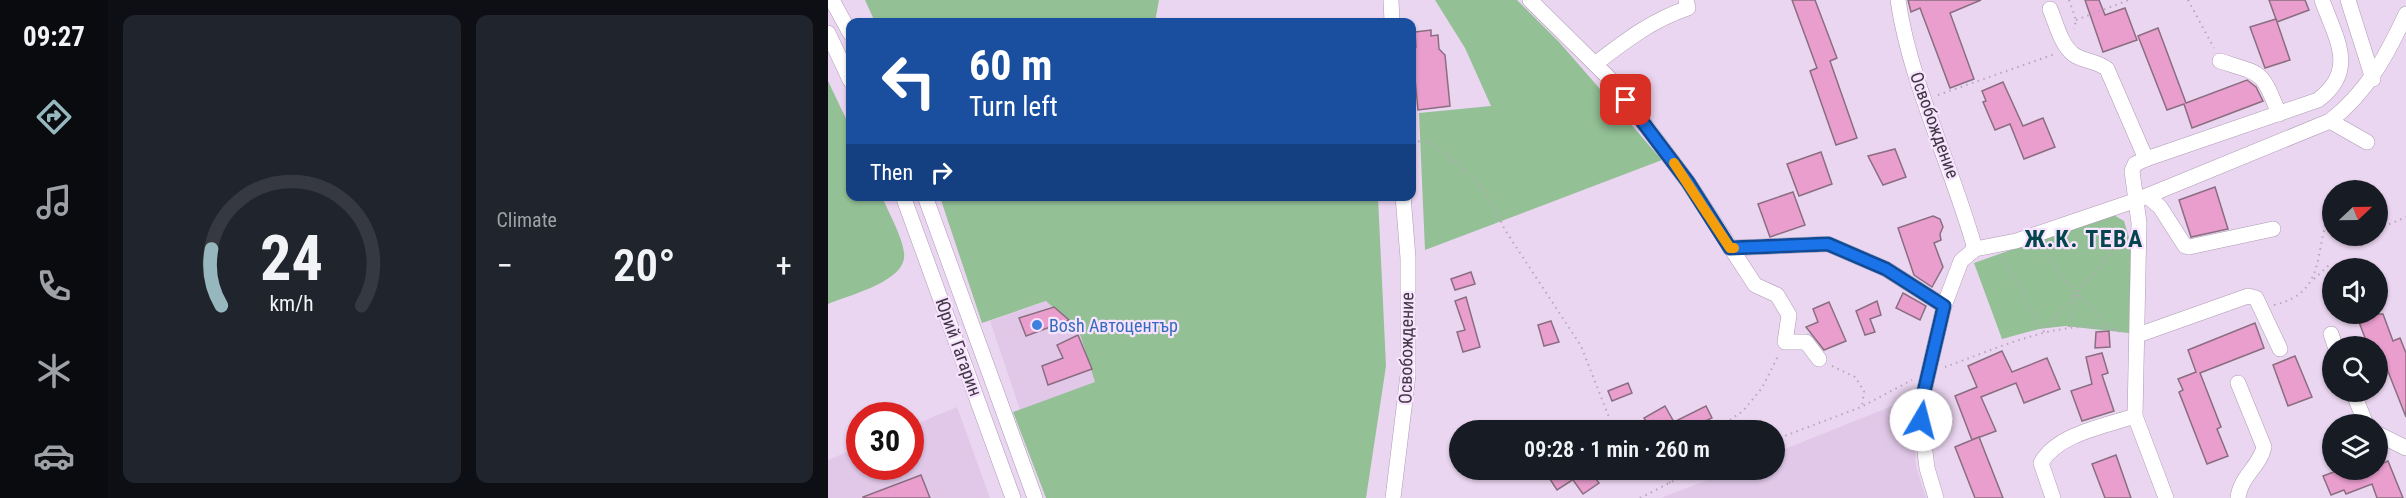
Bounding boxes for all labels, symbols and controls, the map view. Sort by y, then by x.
text: 09:27 [23,21,85,53]
text: 60 m [969,41,1052,90]
icon: left [870,42,948,120]
street label: Освобождение [1906,69,1964,181]
pin [1600,74,1651,125]
icon: arrive [1609,83,1642,116]
text: Turn left [969,91,1058,123]
icon: directions [33,96,75,138]
icon: right [925,156,958,189]
text: Then [870,160,913,185]
north arrow [2322,180,2388,246]
map controls [2322,180,2388,480]
icon: music [33,181,75,223]
text: Climate [497,208,557,232]
text: 24 [260,222,323,295]
district label: Ж.К. ТЕВА [2024,225,2144,253]
text: 20° [613,239,676,292]
text: − [497,246,513,285]
text: + [776,246,792,285]
button: sound [2322,258,2388,324]
icon: phone [33,265,75,307]
text: km/h [270,291,314,316]
street label: Освобождение [1395,292,1417,404]
street label: Юрий Гагарин [931,295,987,399]
place label: Bosh Автоцентър [1049,315,1178,336]
marker: Bosh Автоцентър [1030,318,1044,332]
button: search [2322,336,2388,402]
icon: climate [33,350,75,392]
position arrow [1889,388,1953,452]
speed limit sign: 30 [846,402,924,480]
button: layers [2322,414,2388,480]
icon: car [33,435,75,477]
text: 09:28 · 1 min · 260 m [1524,437,1710,462]

